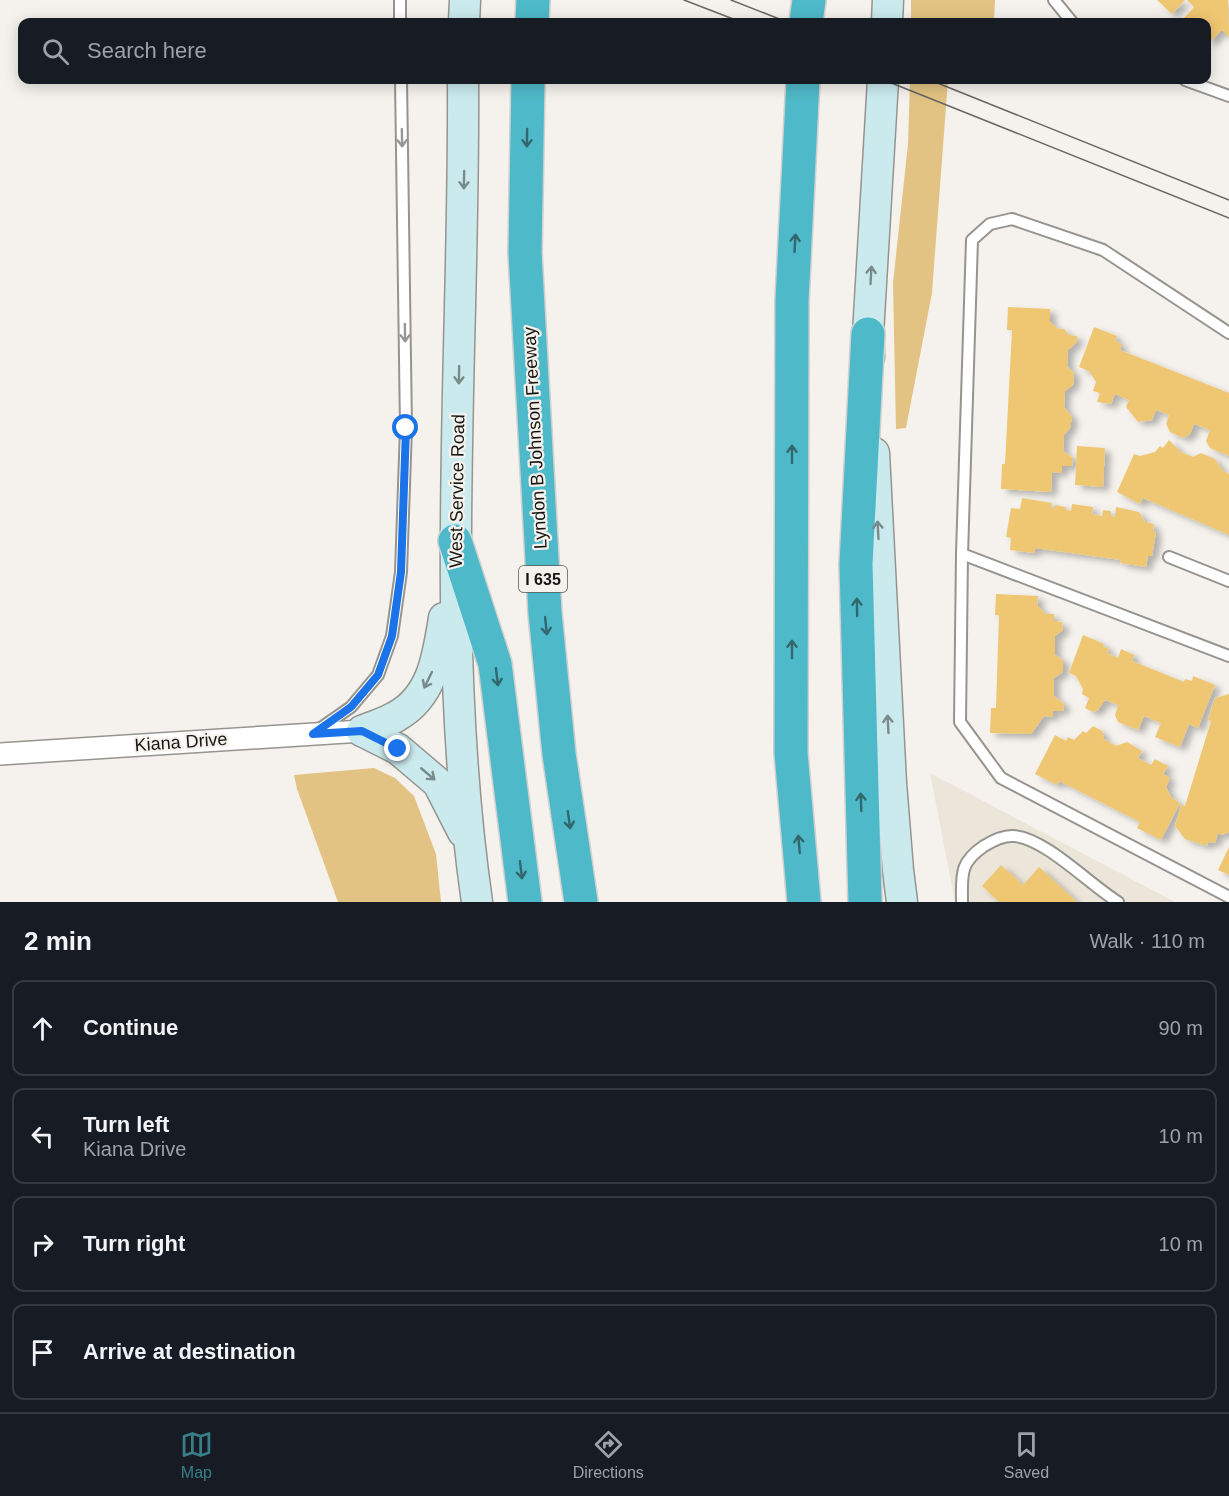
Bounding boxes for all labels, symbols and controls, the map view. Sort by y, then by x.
search box [18,18,1211,84]
icon: search [39,35,72,68]
text: Search here [87,38,207,63]
one-way arrow [396,127,408,147]
one-way arrow [521,127,533,147]
one-way arrow [458,169,469,189]
one-way arrow [790,233,801,253]
one-way arrow [866,266,877,286]
one-way arrow [399,322,410,342]
street label: Lyndon B Johnson Freeway [519,326,551,550]
one-way arrow [453,364,465,384]
route start [392,414,418,440]
street label: West Service Road [446,414,468,568]
one-way arrow [786,445,798,465]
one-way arrow [873,520,884,540]
road number: I 635 [519,566,567,592]
one-way arrow [851,597,862,617]
one-way arrow [541,616,552,636]
one-way arrow [786,640,798,660]
one-way arrow [491,666,502,686]
one-way arrow [422,670,434,688]
one-way arrow [883,715,894,735]
street label: Kiana Drive [134,729,228,755]
route end [384,735,410,761]
one-way arrow [420,767,435,781]
one-way arrow [855,792,867,812]
one-way arrow [563,810,574,829]
one-way arrow [793,834,804,854]
one-way arrow [516,860,527,880]
text: 2 min [24,926,92,956]
text: Walk · 110 m [1089,930,1205,952]
icon: ahead [26,1012,59,1045]
text: Continue [83,1015,178,1040]
text: 90 m [1159,1017,1203,1039]
text: Turn left [83,1112,169,1137]
icon: left [26,1120,59,1153]
text: 10 m [1159,1125,1203,1147]
text: Kiana Drive [83,1138,186,1160]
icon: right [26,1228,59,1261]
text: Turn right [83,1231,185,1256]
text: 10 m [1159,1233,1203,1255]
icon: arrive [26,1336,59,1369]
text: Arrive at destination [83,1339,296,1364]
tab: Map [180,1428,213,1482]
tab: Directions [573,1428,644,1482]
tab: Saved [1004,1428,1049,1482]

